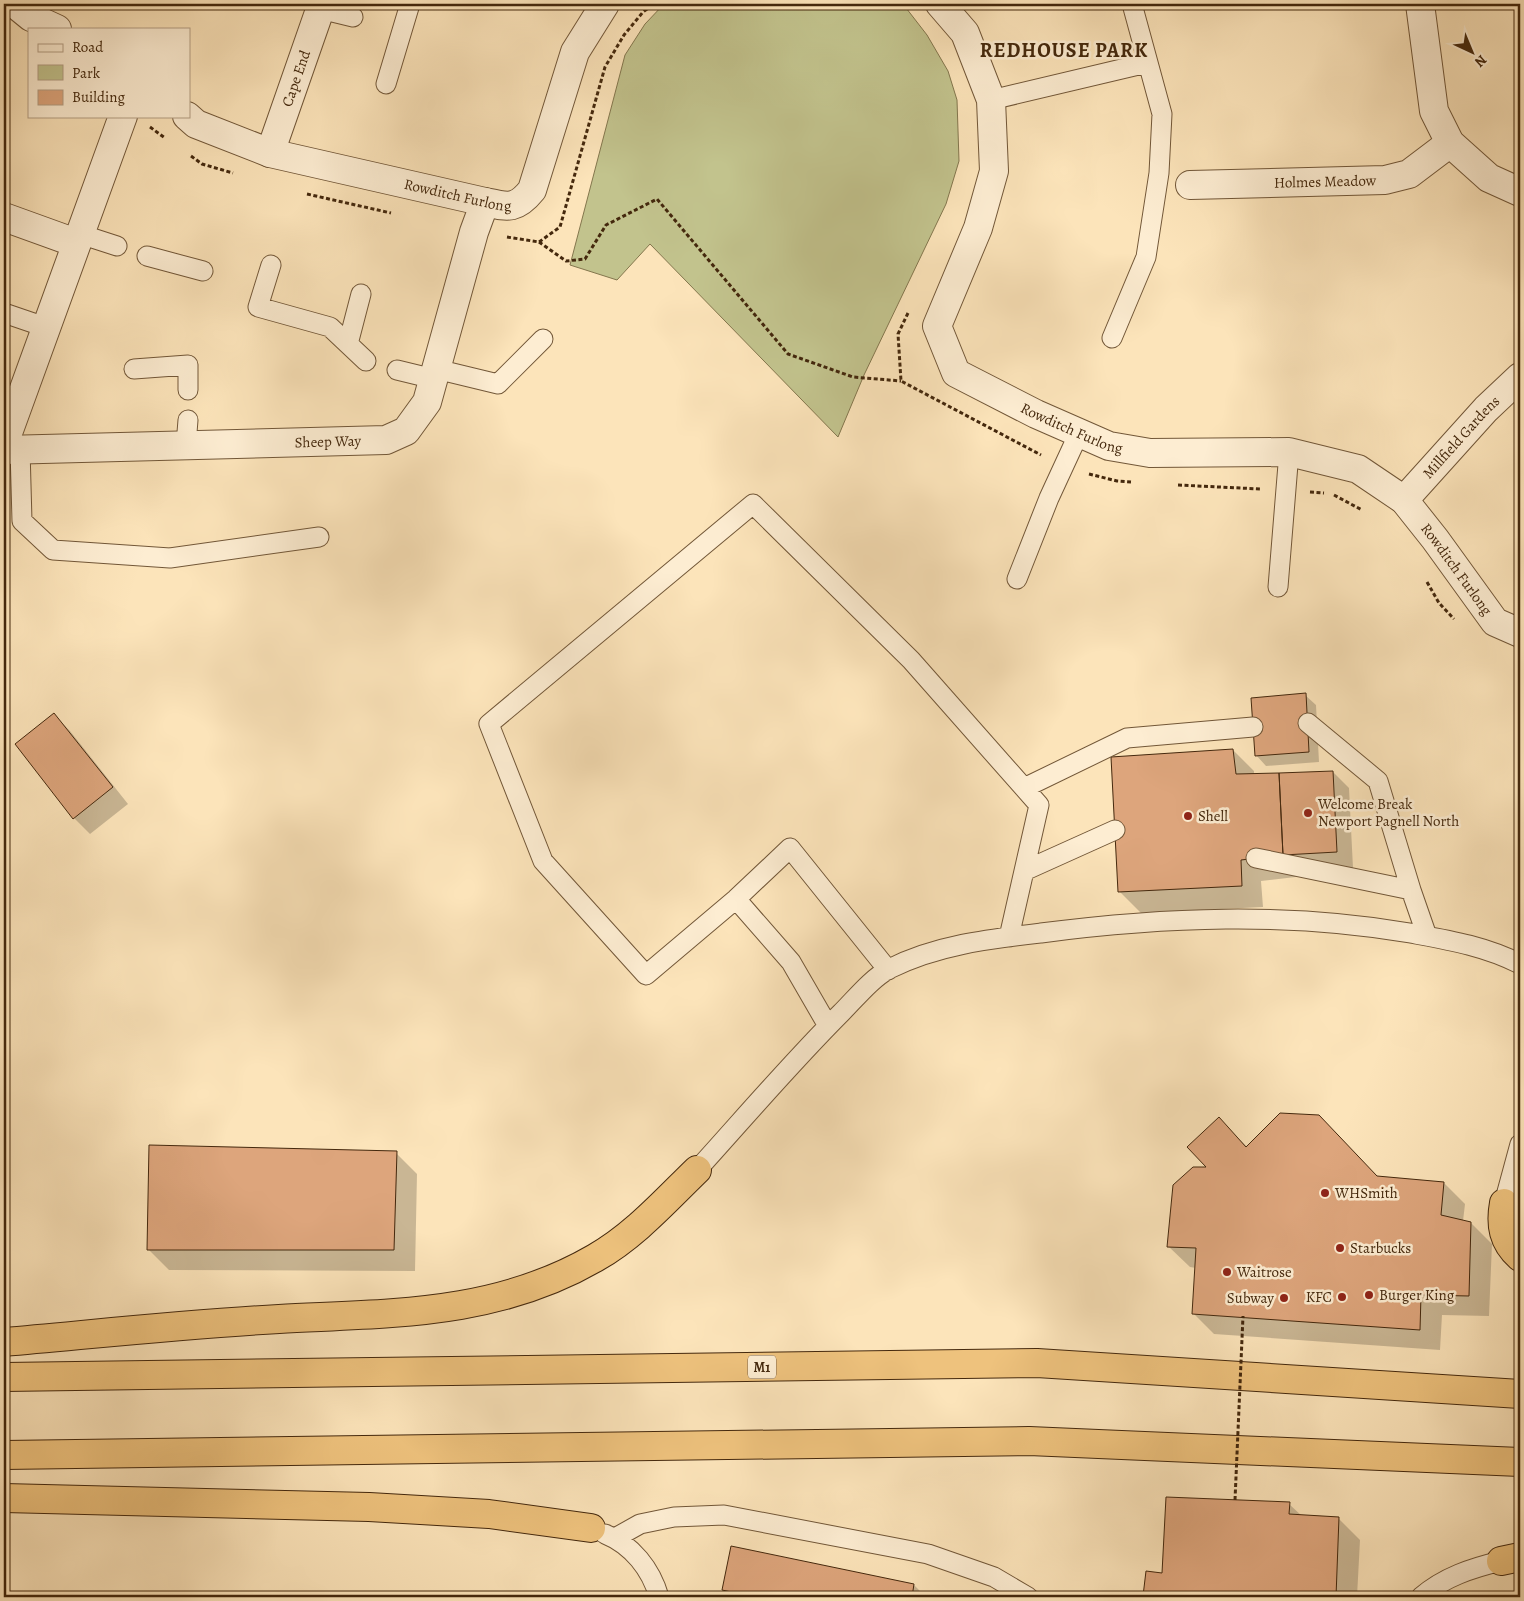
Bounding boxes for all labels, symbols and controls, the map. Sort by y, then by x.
legend [28,28,190,118]
north arrow [1446,28,1496,78]
text: Road [72,37,104,57]
district label: REDHOUSE PARK [980,37,1148,64]
street label: Cape End [277,46,315,109]
text: N [1470,51,1491,71]
text: Park [72,63,101,83]
text: Building [72,87,125,107]
street label: Holmes Meadow [1274,170,1377,193]
street label: Rowditch Furlong [402,174,512,216]
street label: Millfield Gardens [1418,391,1504,483]
street label: Rowditch Furlong [1017,398,1125,458]
street label: Sheep Way [294,431,362,452]
street label: Rowditch Furlong [1416,519,1497,620]
place label: Welcome Break Newport Pagnell North [1317,794,1459,831]
place label: Shell [1198,806,1228,826]
marker: Welcome Break Newport Pagnell North [1302,807,1314,819]
marker: Shell [1182,810,1194,822]
place label: WHSmith [1334,1183,1398,1203]
marker: WHSmith [1319,1187,1331,1199]
place label: Starbucks [1350,1238,1411,1258]
marker: Starbucks [1334,1242,1346,1254]
place label: Waitrose [1236,1262,1292,1282]
marker: Waitrose [1221,1266,1233,1278]
place label: Burger King [1379,1285,1455,1305]
place label: KFC [1306,1287,1332,1307]
place label: Subway [1227,1288,1274,1308]
marker: Burger King [1363,1289,1375,1301]
marker: KFC [1336,1291,1348,1303]
marker: Subway [1278,1292,1290,1304]
road number: M1 [748,1355,776,1378]

